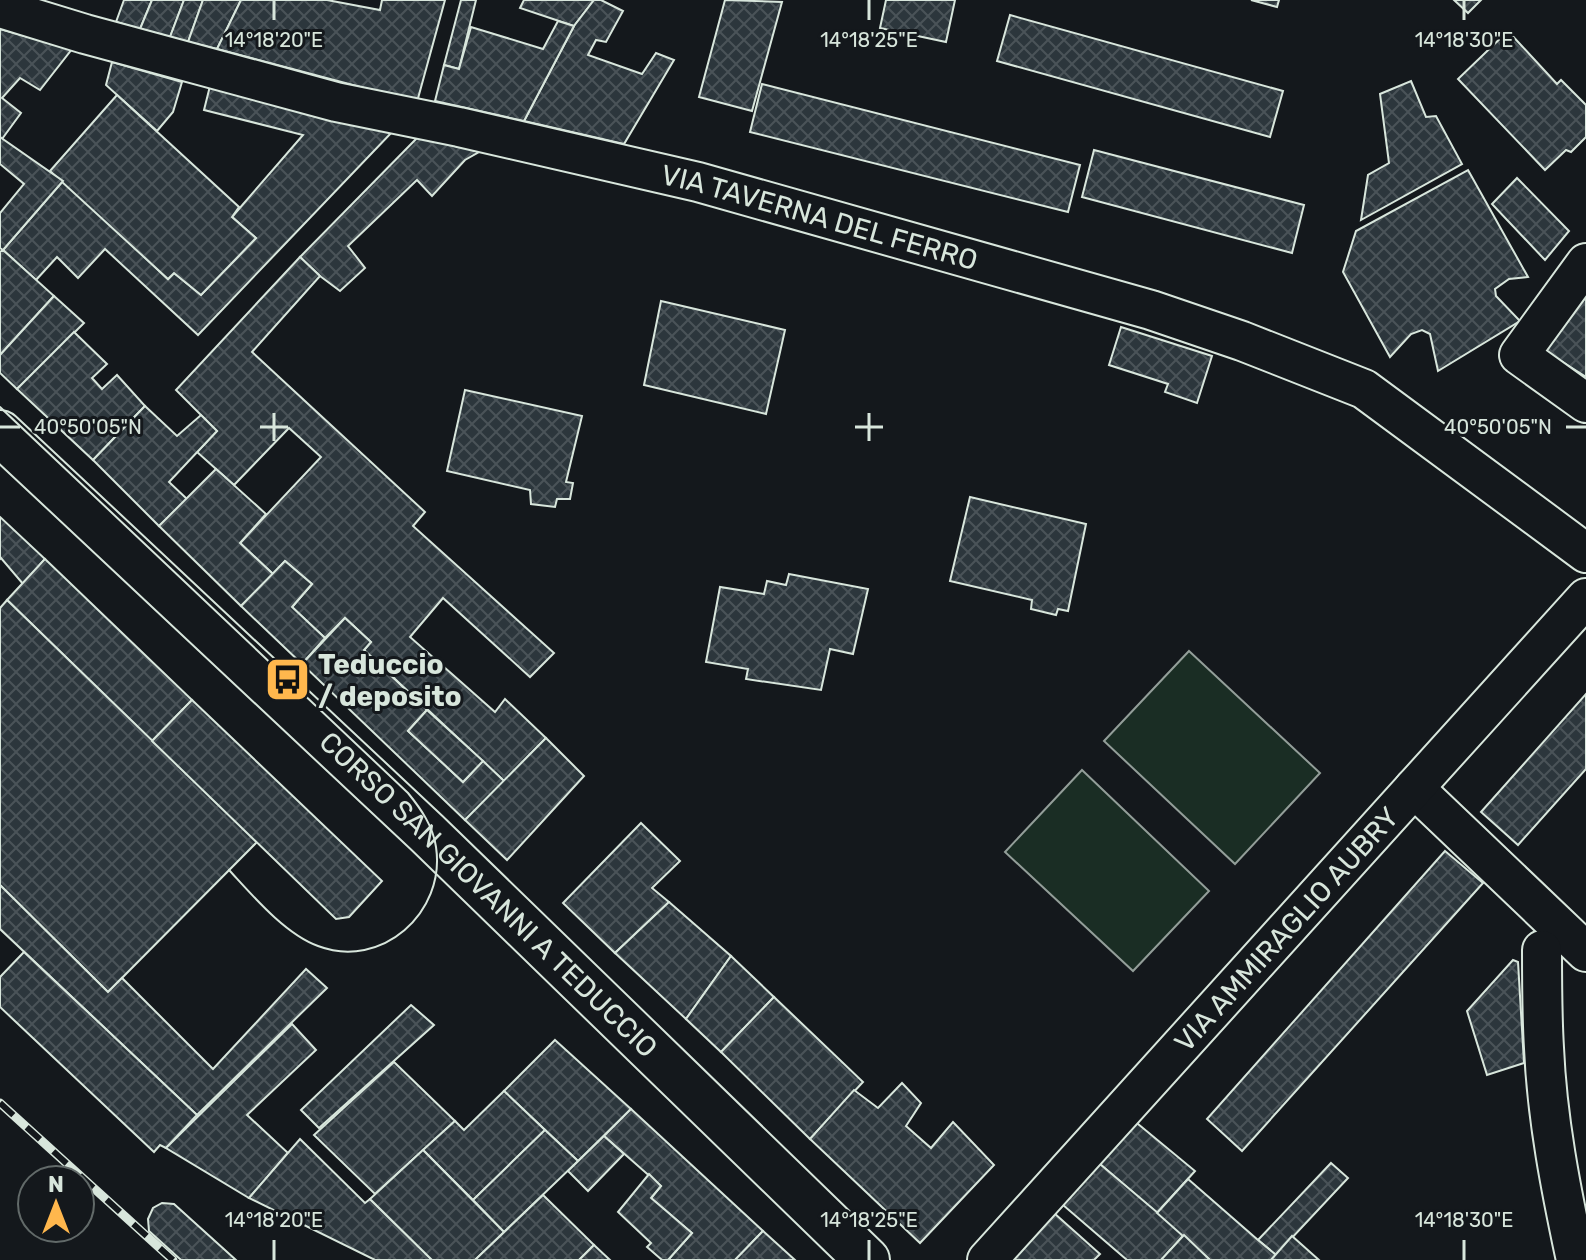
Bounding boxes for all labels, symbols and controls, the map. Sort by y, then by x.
text: 14°18'20"E [225,28,323,52]
text: 14°18'25"E [820,28,918,52]
text: 14°18'30"E [1415,28,1513,52]
street label: VIA TAVERNA DEL FERRO [658,158,981,277]
text: 40°50'05"N [34,415,142,439]
text: 40°50'05"N [1444,415,1552,439]
place label: Teduccio / deposito [318,648,462,713]
bus stop icon: Teduccio / deposito [263,656,311,704]
street label: CORSO SAN GIOVANNI A TEDUCCIO [313,725,664,1064]
street label: VIA AMMIRAGLIO AUBRY [1167,800,1405,1058]
north arrow [16,1164,96,1244]
text: N [48,1171,64,1198]
text: 14°18'20"E [225,1208,323,1232]
text: 14°18'25"E [820,1208,918,1232]
text: 14°18'30"E [1415,1208,1513,1232]

